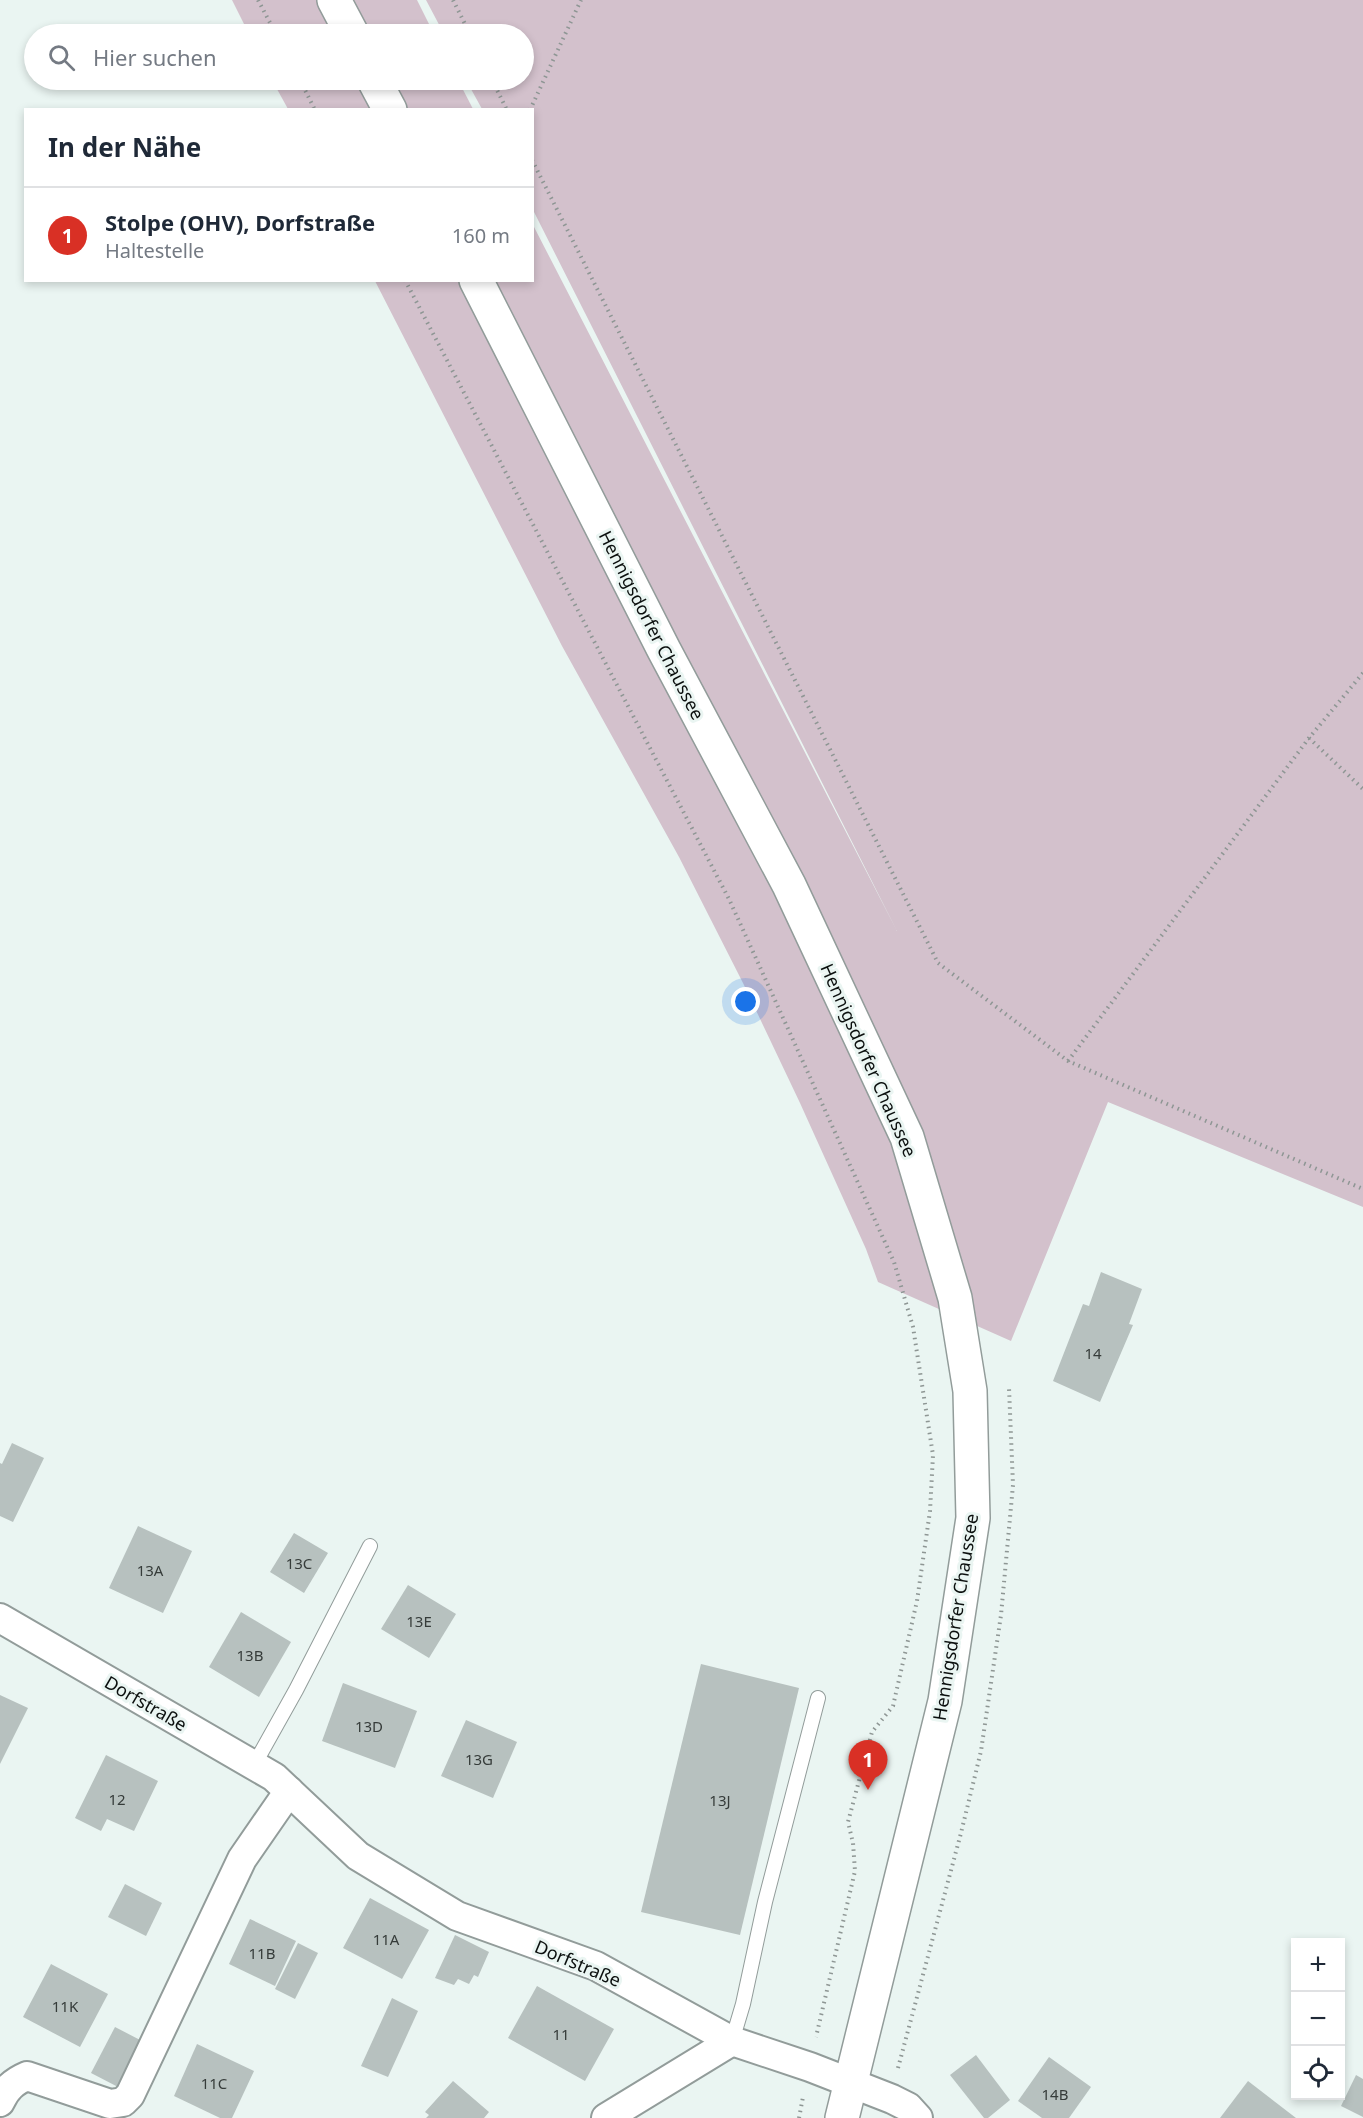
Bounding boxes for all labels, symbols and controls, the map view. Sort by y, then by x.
search box [24,24,534,90]
icon: search [45,41,78,74]
text: Hier suchen [93,42,217,72]
text: In der Nähe [48,129,201,165]
text: Stolpe (OHV), Dorfstraße [105,207,375,237]
text: 1 [62,222,73,249]
text: 160 m [452,222,510,249]
text: Haltestelle [105,237,204,264]
street label: Hennigsdorfer Chaussee [594,526,710,724]
street label: Hennigsdorfer Chaussee [815,960,923,1160]
your location [731,987,760,1016]
house number: 14 [1084,1343,1102,1363]
street label: Hennigsdorfer Chaussee [927,1512,983,1722]
house number: 13C [286,1553,313,1573]
house number: 13A [137,1560,164,1580]
house number: 13E [406,1611,432,1631]
house number: 13B [237,1645,263,1665]
street label: Dorfstraße [100,1670,192,1736]
house number: 13D [355,1716,383,1736]
pin: 1 [848,1740,888,1790]
house number: 13G [465,1749,493,1769]
house number: 12 [108,1789,126,1809]
house number: 13J [709,1790,731,1810]
house number: 11A [373,1929,400,1949]
street label: Dorfstraße [531,1934,625,1992]
map controls [1291,1938,1345,2100]
button: + [1291,1938,1345,1992]
house number: 11B [249,1943,275,1963]
button: − [1291,1992,1345,2046]
house number: 11K [52,1996,79,2016]
house number: 11 [552,2024,570,2044]
button: locate [1291,2046,1345,2100]
house number: 11C [201,2073,228,2093]
house number: 14B [1042,2084,1068,2104]

